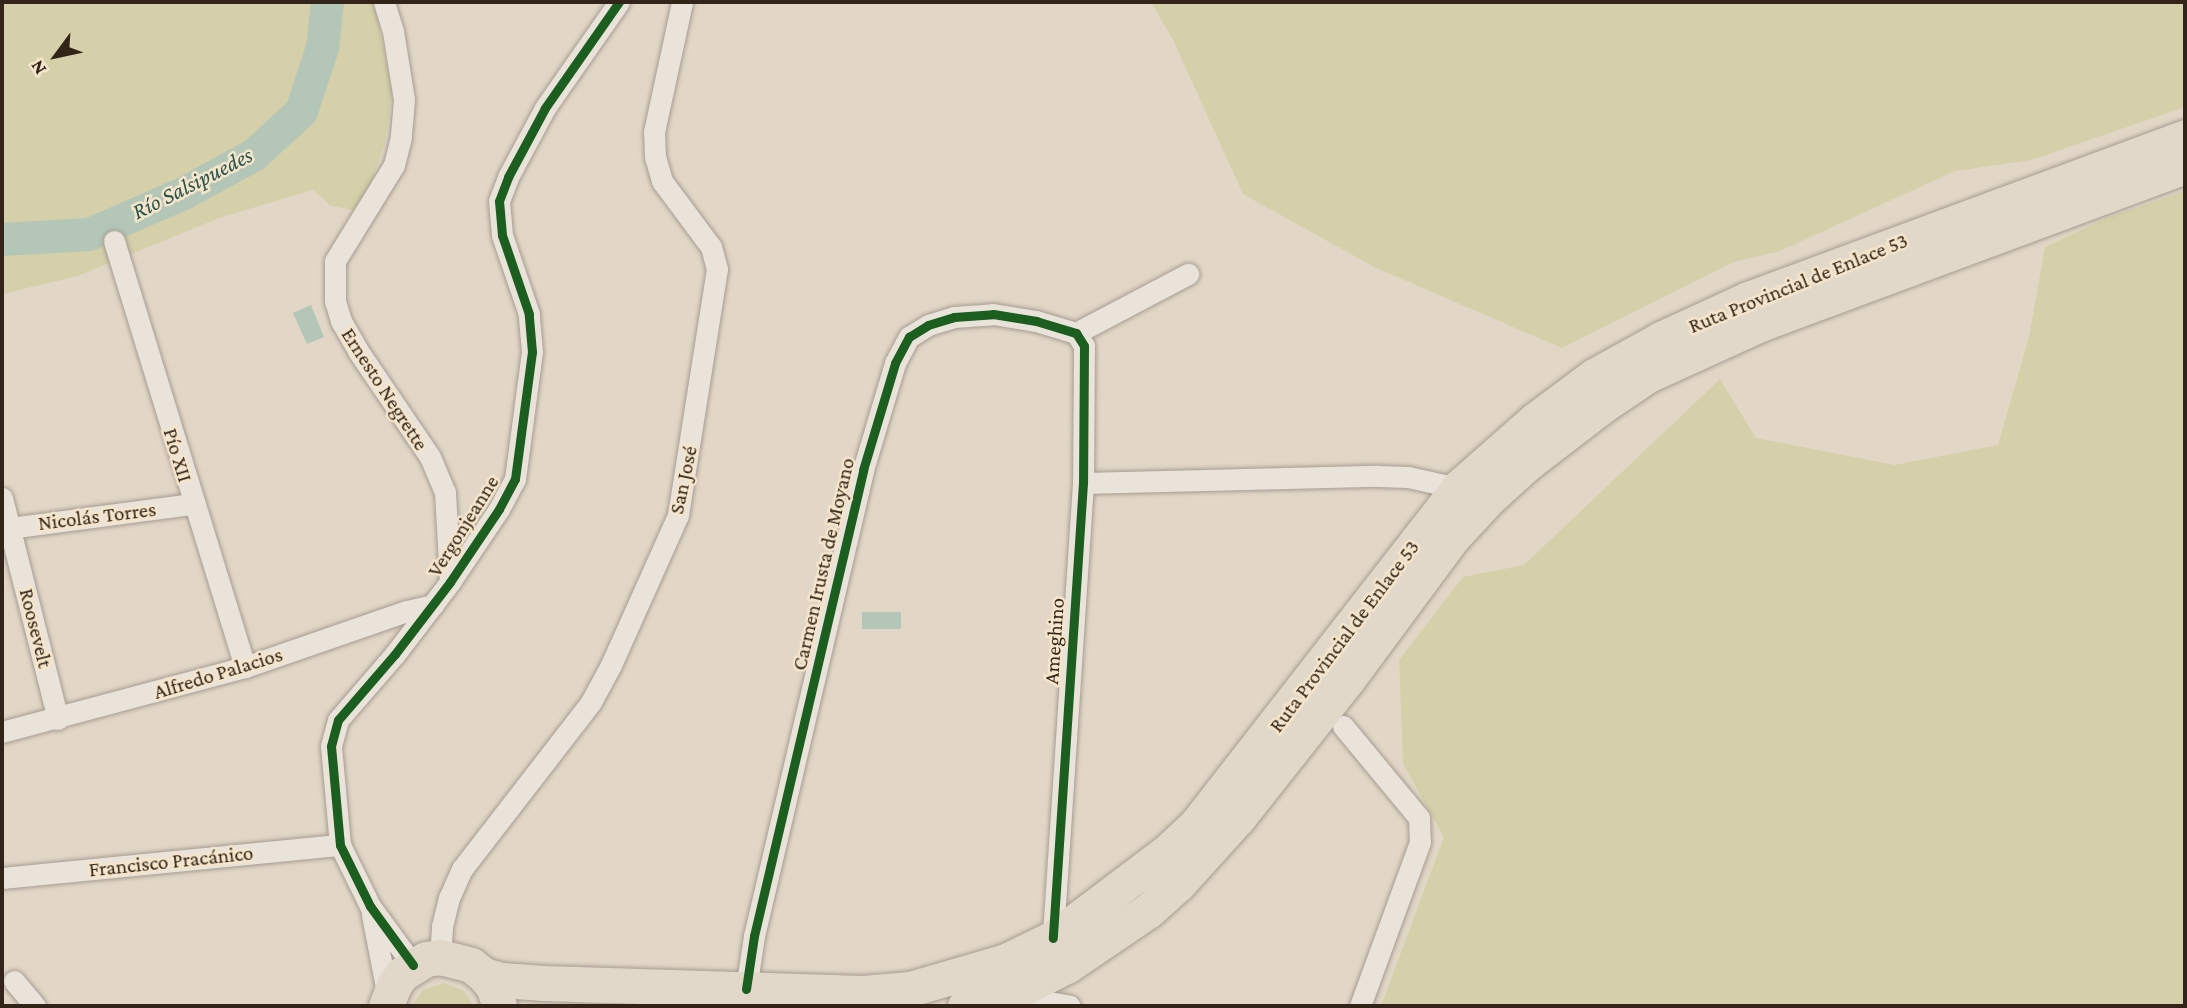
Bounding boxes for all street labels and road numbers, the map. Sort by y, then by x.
street label: Ruta Provincial de Enlace 53 [1685,227,1911,339]
street label: Ernesto Negrette [336,323,434,455]
street label: Pío XII [158,425,198,485]
street label: San José [664,444,702,516]
street label: Carmen Irusta de Moyano [786,455,860,673]
street label: Vergonjeanne [422,471,504,581]
street label: Nicolás Torres [37,496,157,536]
street label: Ruta Provincial de Enlace 53 [1263,535,1425,737]
street label: Roosevelt [14,586,58,670]
street label: Ameghino [1038,597,1070,685]
street label: Alfredo Palacios [151,641,285,705]
street label: Francisco Pracánico [87,840,255,882]

